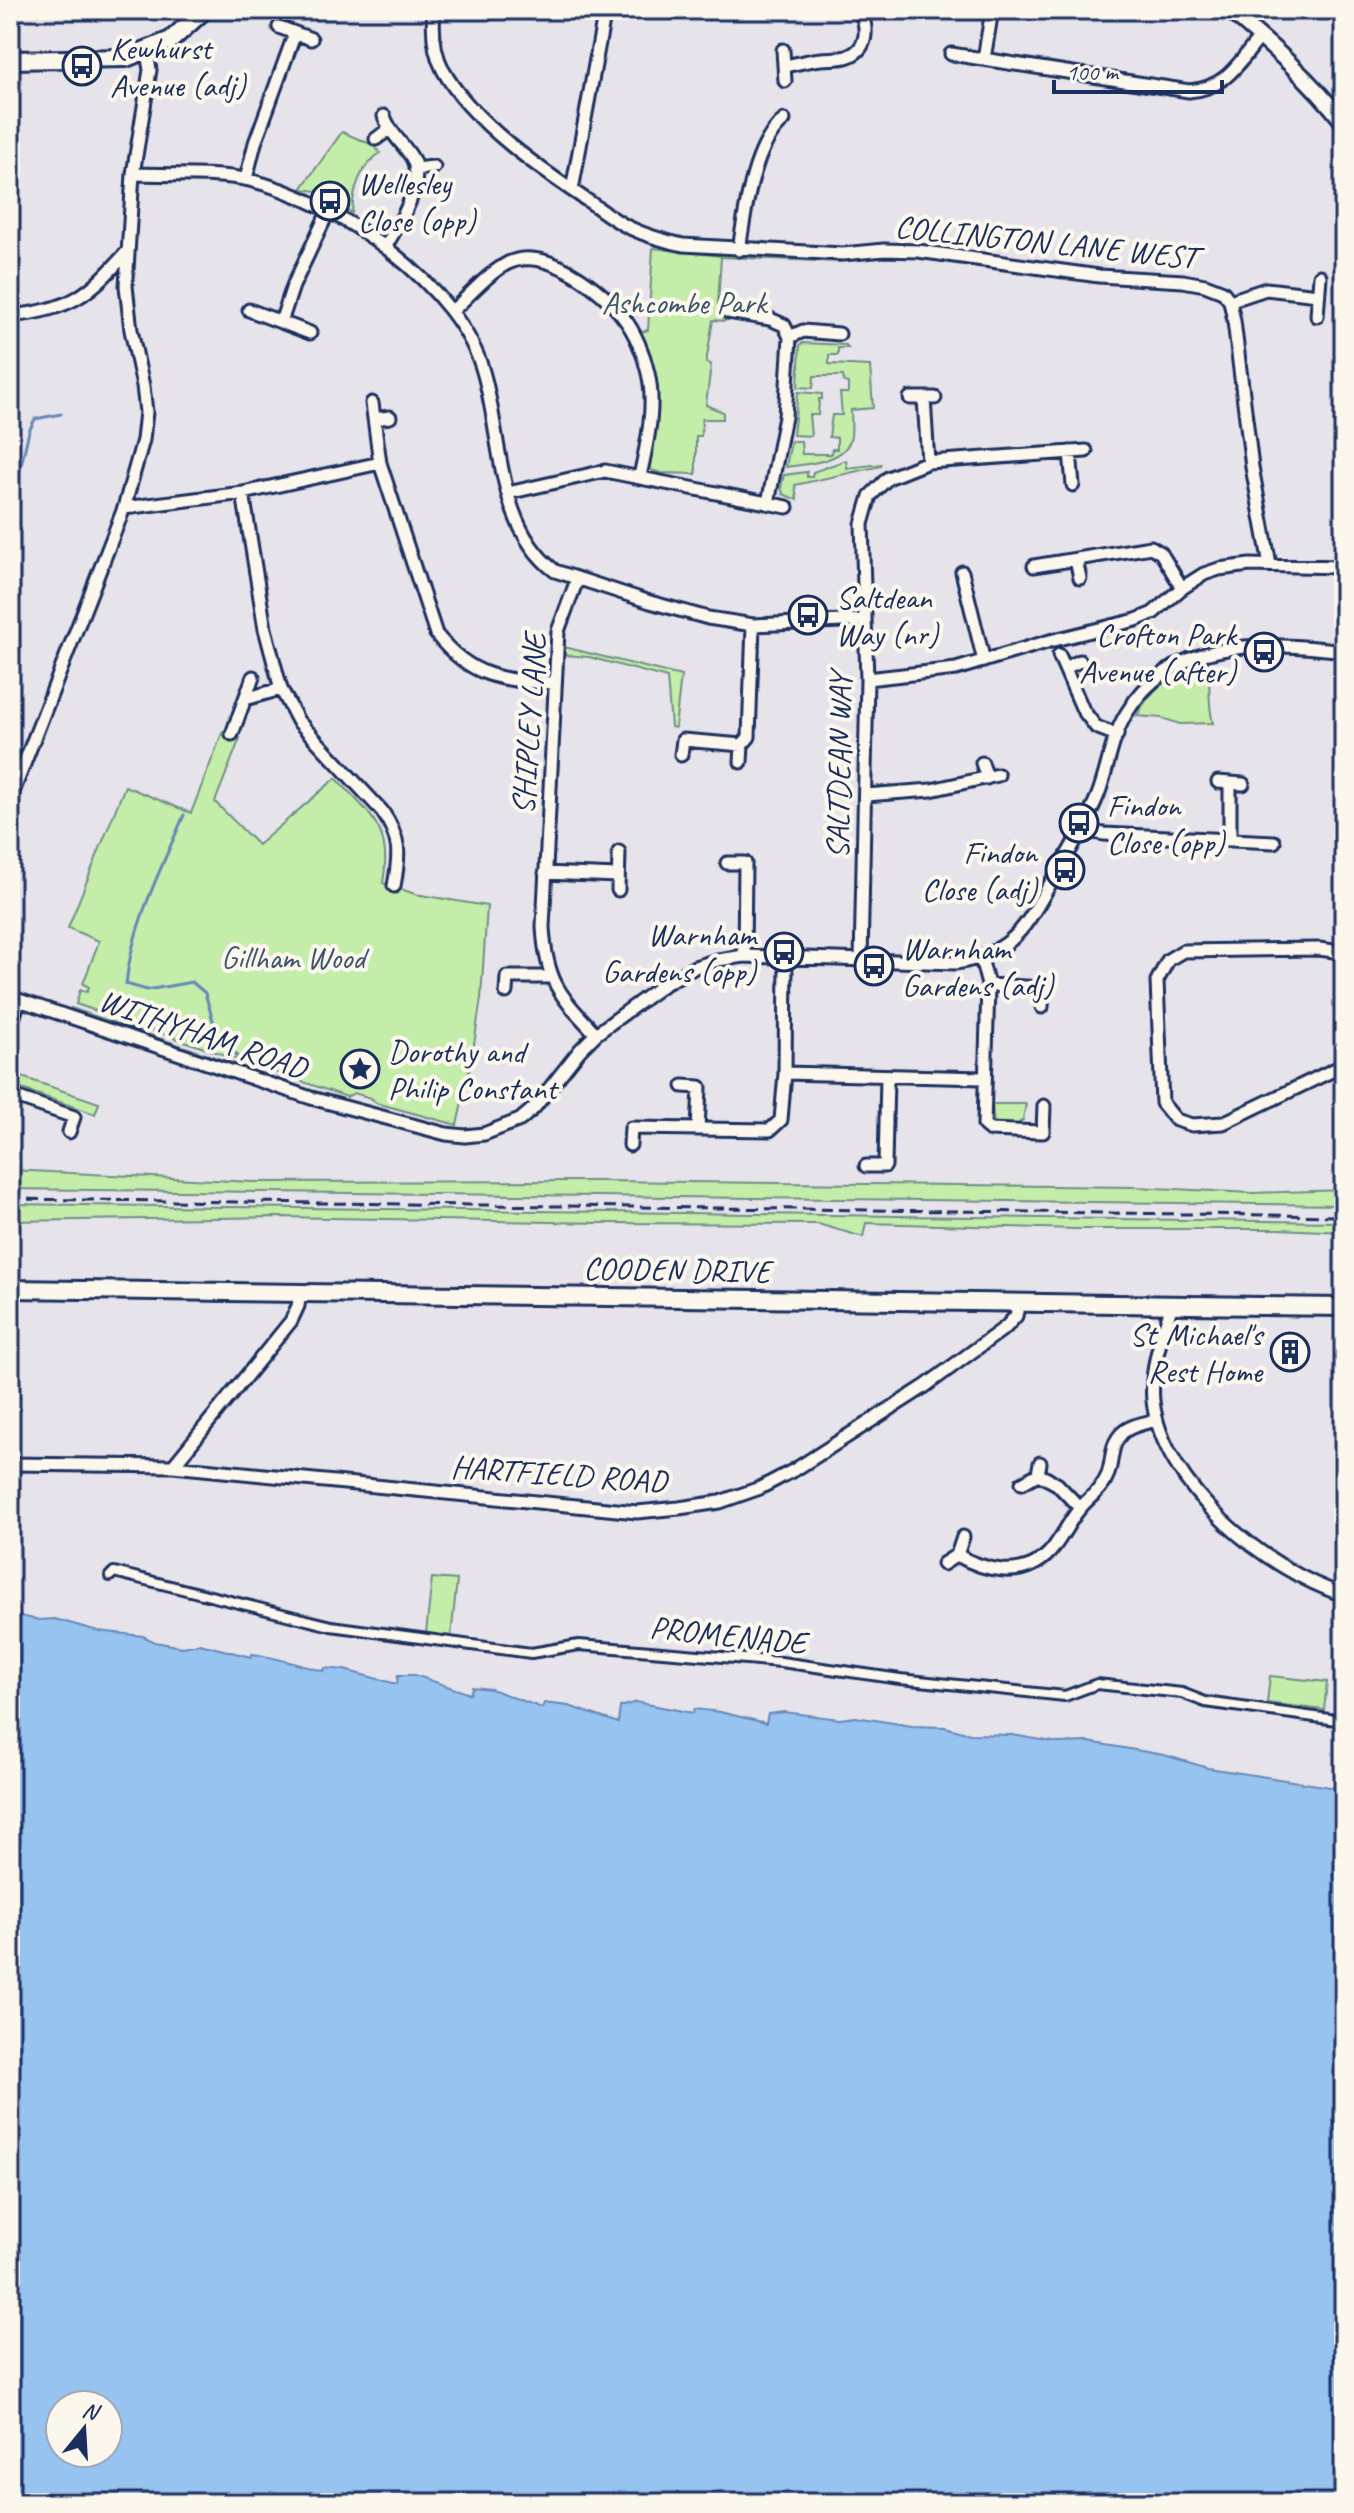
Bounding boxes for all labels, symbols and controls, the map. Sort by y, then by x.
place label: Kewhurst Avenue (adj) [110,28,247,106]
scale bar [1054,44,1222,94]
bus stop icon: Kewhurst Avenue (adj) [61,45,103,87]
text: 100 m [1066,57,1120,87]
place label: Wellesley Close (opp) [358,163,477,241]
bus stop icon: Wellesley Close (opp) [309,180,351,222]
street label: COLLINGTON LANE WEST [893,206,1207,279]
park label: Ashcombe Park [602,282,768,323]
place label: Saltdean Way (nr) [836,577,940,655]
bus stop icon: Saltdean Way (nr) [787,594,829,636]
place label: Crofton Park Avenue (after) [1079,614,1238,692]
street label: SHIPLEY LANE [502,628,556,816]
bus stop icon: Crofton Park Avenue (after) [1243,631,1285,673]
street label: SALTDEAN WAY [817,667,861,859]
place label: Findon Close (opp) [1107,785,1226,863]
bus stop icon: Findon Close (opp) [1058,802,1100,844]
place label: Findon Close (adj) [922,832,1039,910]
bus stop icon: Findon Close (adj) [1044,849,1086,891]
place label: Warnham Gardens (opp) [602,914,759,992]
place label: Warnham Gardens (adj) [902,928,1055,1006]
bus stop icon: Warnham Gardens (opp) [763,931,805,973]
park label: Gillham Wood [221,937,370,978]
bus stop icon: Warnham Gardens (adj) [853,945,895,987]
street label: WITHYHAM ROAD [94,979,314,1089]
place label: Dorothy and Philip Constant [388,1031,560,1109]
place icon: Dorothy and Philip Constant [339,1048,381,1090]
street label: COODEN DRIVE [583,1248,775,1292]
place label: St Michael's Rest Home [1129,1314,1265,1392]
building icon: St Michael's Rest Home [1269,1331,1311,1373]
street label: HARTFIELD ROAD [450,1446,671,1502]
street label: PROMENADE [648,1606,812,1664]
north arrow [44,2389,124,2469]
text: N [79,2396,104,2427]

